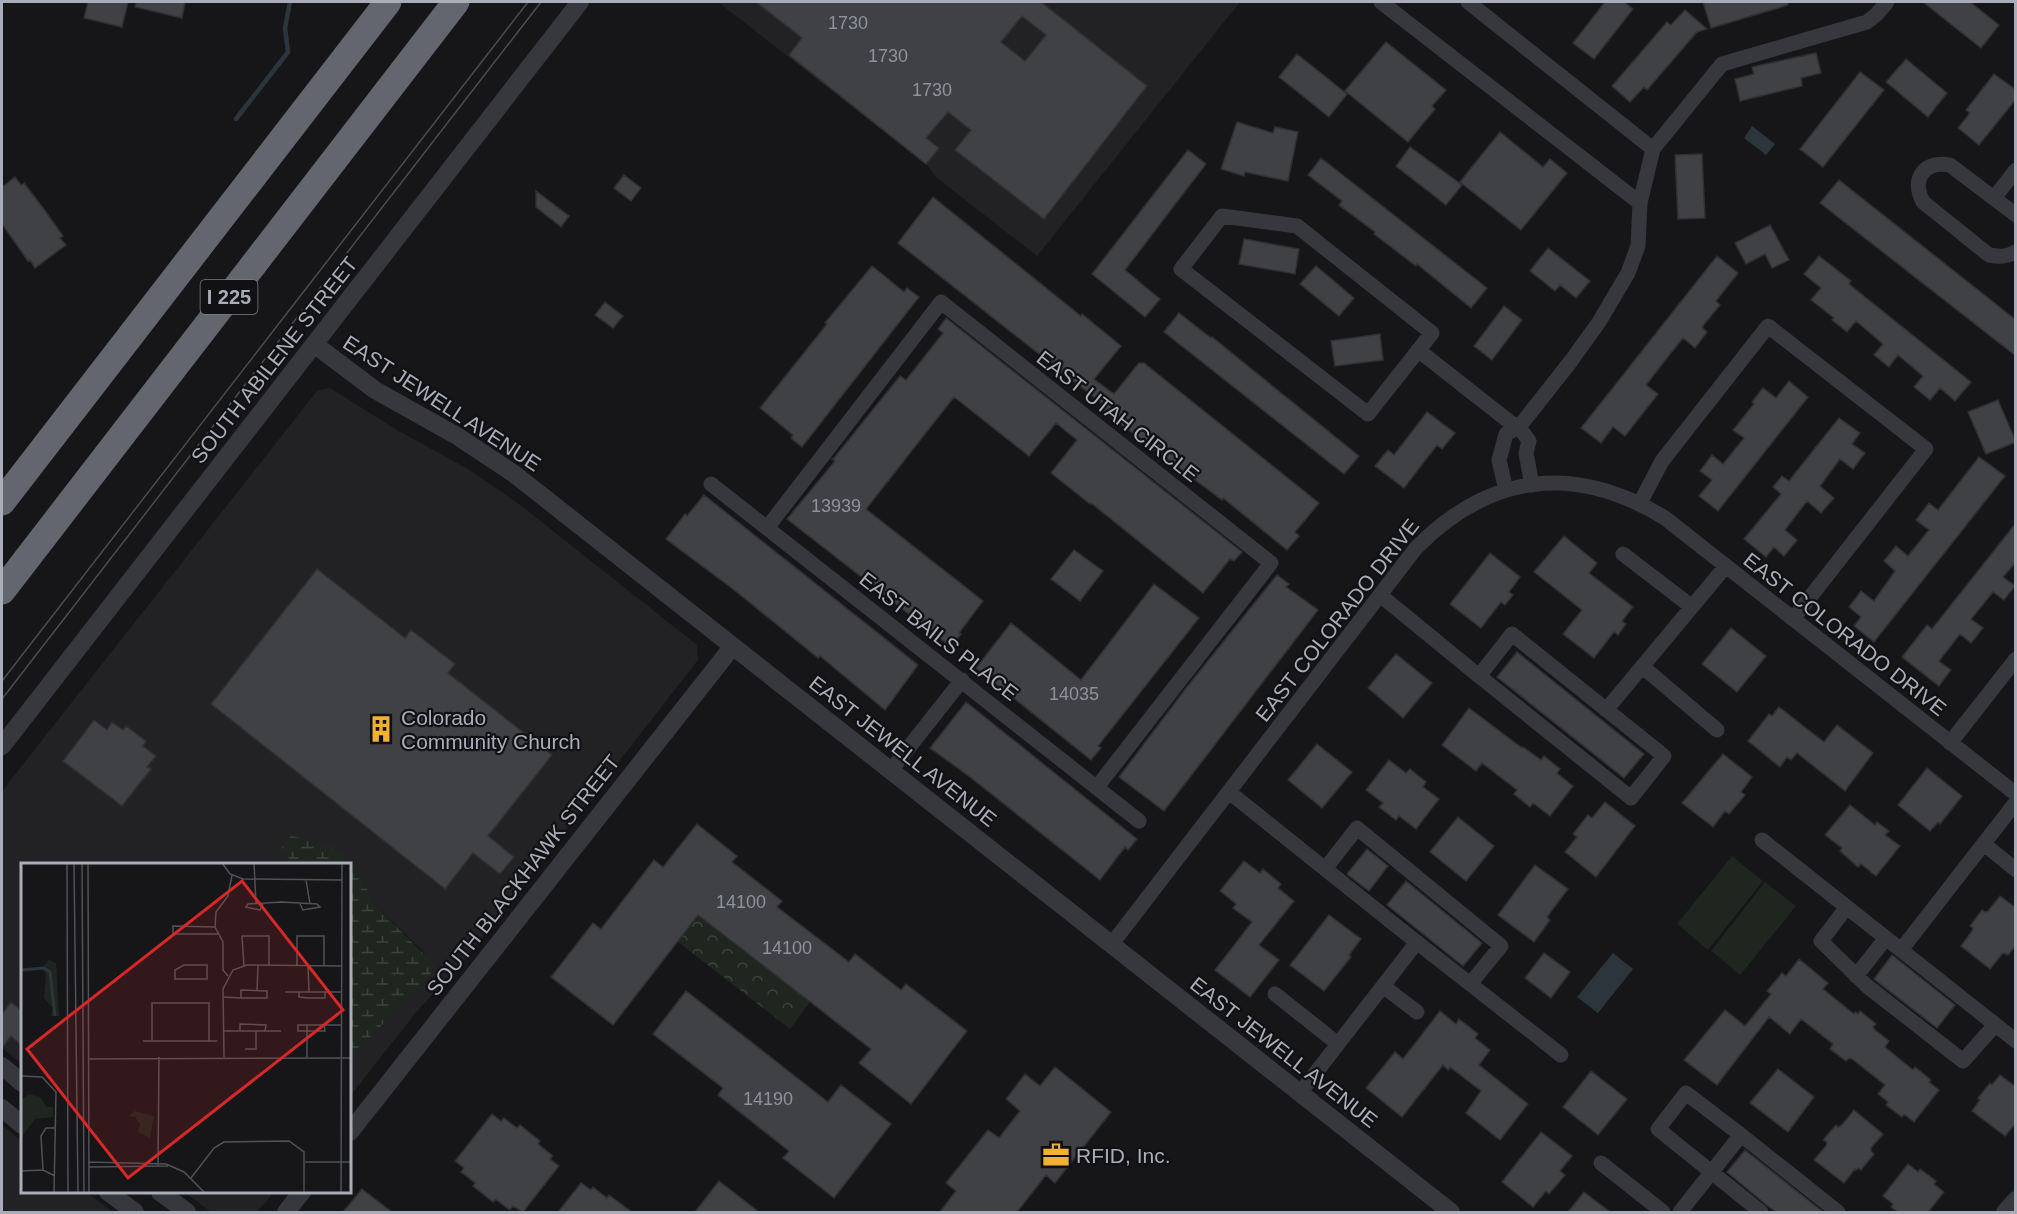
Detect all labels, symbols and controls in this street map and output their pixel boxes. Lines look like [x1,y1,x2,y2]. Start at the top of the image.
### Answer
house number: 1730 [828,13,868,33]
house number: 1730 [868,46,908,66]
house number: 1730 [912,80,952,100]
street label: SOUTH ABILENE STREET [186,252,362,468]
road number: I 225 [200,280,258,314]
street label: EAST JEWELL AVENUE [339,331,545,475]
street label: EAST UTAH CIRCLE [1033,346,1203,486]
house number: 13939 [811,496,861,516]
street label: EAST COLORADO DRIVE [1251,514,1423,726]
street label: EAST COLORADO DRIVE [1739,548,1951,720]
street label: EAST BAILS PLACE [855,567,1023,705]
street label: EAST JEWELL AVENUE [805,671,1001,831]
house number: 14035 [1049,684,1099,704]
place label: Colorado Community Church [401,706,581,753]
building icon: Colorado Community Church [366,714,396,744]
street label: SOUTH BLACKHAWK STREET [422,750,624,1000]
inset map [21,863,351,1193]
house number: 14100 [716,892,766,912]
house number: 14100 [762,938,812,958]
street label: EAST JEWELL AVENUE [1186,972,1382,1132]
house number: 14190 [743,1089,793,1109]
office icon: RFID, Inc. [1041,1140,1071,1170]
place label: RFID, Inc. [1076,1144,1171,1167]

